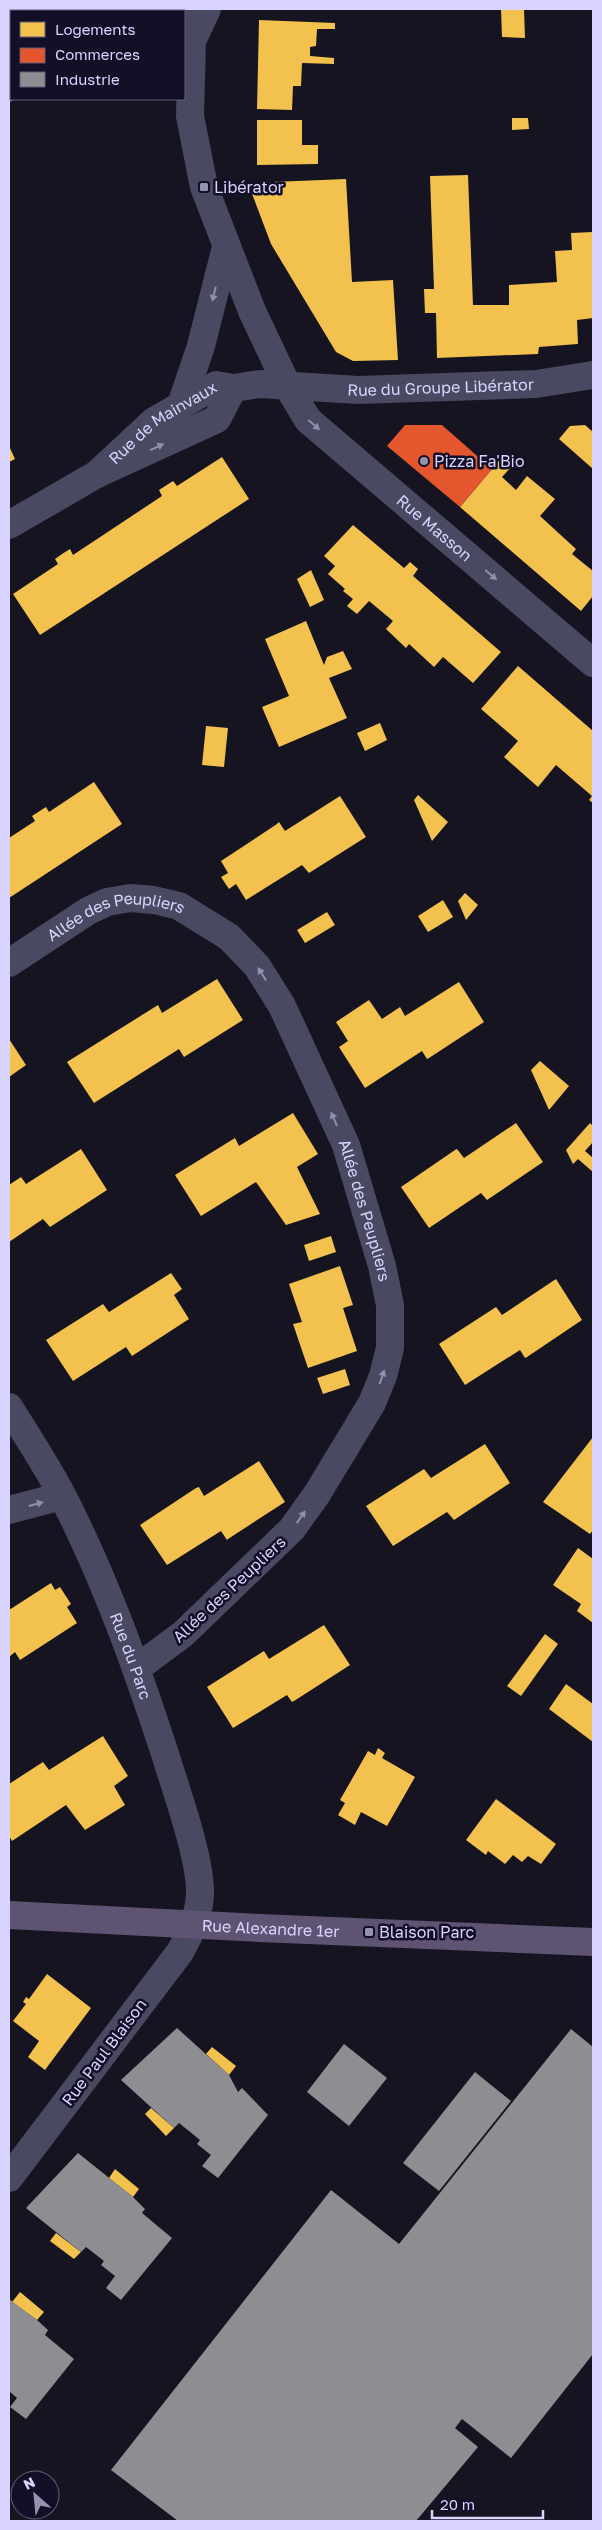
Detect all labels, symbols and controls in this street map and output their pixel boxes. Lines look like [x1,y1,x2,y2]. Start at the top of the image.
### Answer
legend [10,10,185,100]
text: Logements [55,20,135,38]
text: Commerces [55,45,140,63]
text: Industrie [55,70,120,88]
place label: Libérator [214,177,284,197]
marker: Libérator [198,181,210,193]
one-way arrow [210,286,218,301]
street label: Rue du Groupe Libérator [347,374,534,400]
street label: Rue de Mainvaux [104,377,220,468]
one-way arrow [307,420,320,431]
one-way arrow [150,442,164,450]
place label: Pizza Fa'Bio [434,451,525,471]
marker: Pizza Fa'Bio [418,455,430,467]
street label: Rue Masson [393,490,476,566]
one-way arrow [485,570,498,581]
street label: Allée des Peupliers [43,888,189,945]
one-way arrow [257,967,266,980]
one-way arrow [330,1112,338,1126]
street label: Allée des Peupliers [335,1136,395,1283]
one-way arrow [379,1369,386,1384]
one-way arrow [28,1500,43,1508]
one-way arrow [296,1510,306,1524]
street label: Allée des Peupliers [168,1532,290,1646]
street label: Rue du Parc [106,1610,156,1702]
street label: Rue Alexandre 1er [201,1915,340,1941]
place label: Blaison Parc [379,1922,475,1942]
marker: Blaison Parc [363,1926,375,1938]
street label: Rue Paul Blaison [57,1995,151,2109]
north arrow [10,2470,60,2520]
text: N [20,2473,37,2493]
scale bar [432,2488,543,2520]
text: 20 m [440,2495,475,2513]

